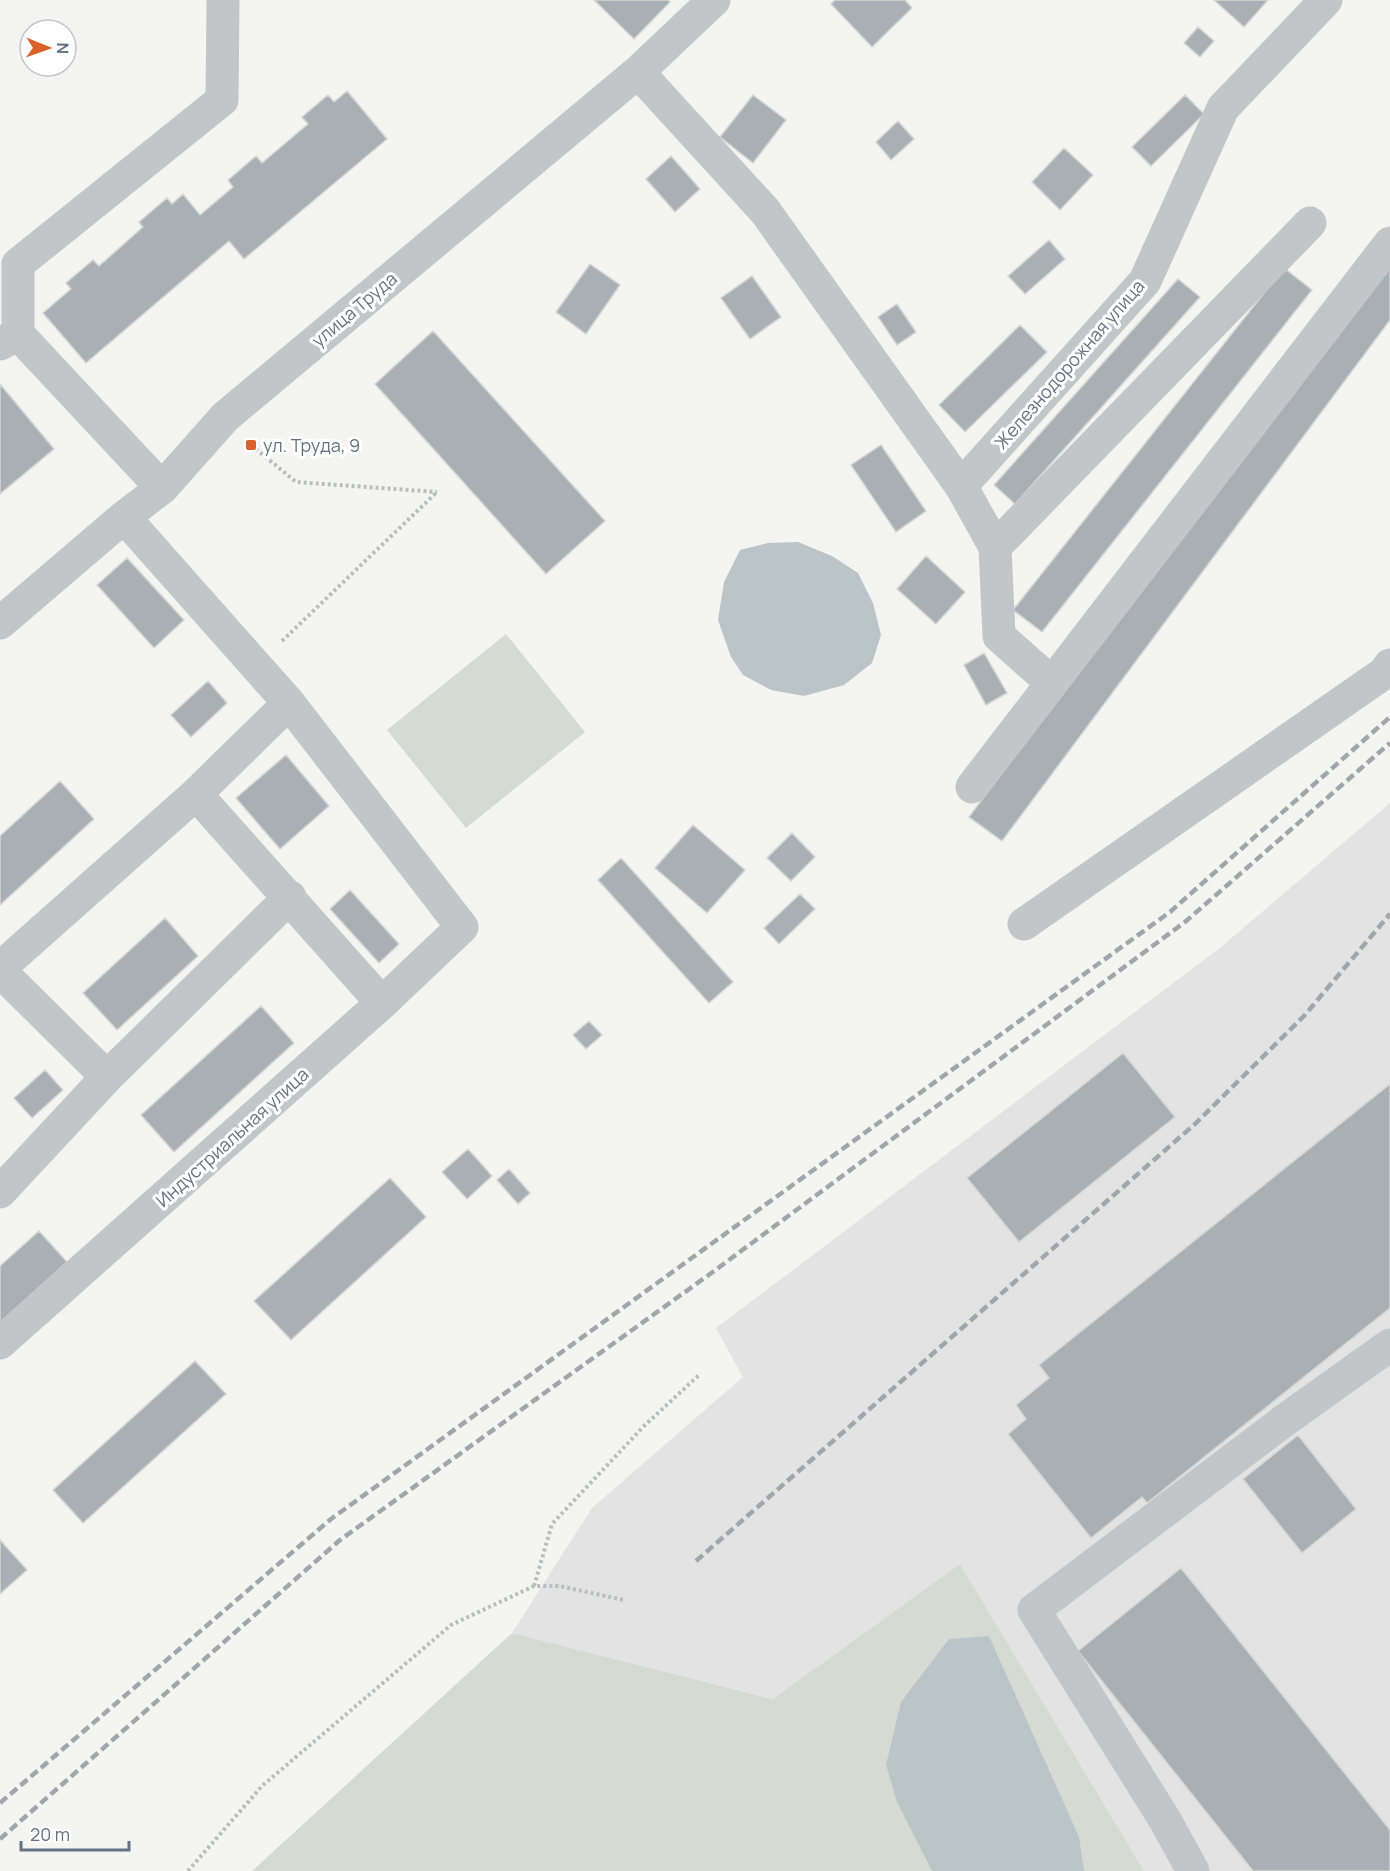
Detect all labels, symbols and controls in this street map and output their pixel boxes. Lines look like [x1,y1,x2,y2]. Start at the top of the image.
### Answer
north arrow [18,18,78,78]
text: N [52,42,74,54]
street label: улица Труда [306,266,402,352]
street label: Железнодорожная улица [989,274,1149,454]
place label: ул. Труда, 9 [263,433,360,457]
marker: ул. Труда, 9 [244,438,258,452]
street label: Индустриальная улица [151,1062,313,1212]
scale bar [21,1814,129,1852]
text: 20 m [30,1822,70,1846]

